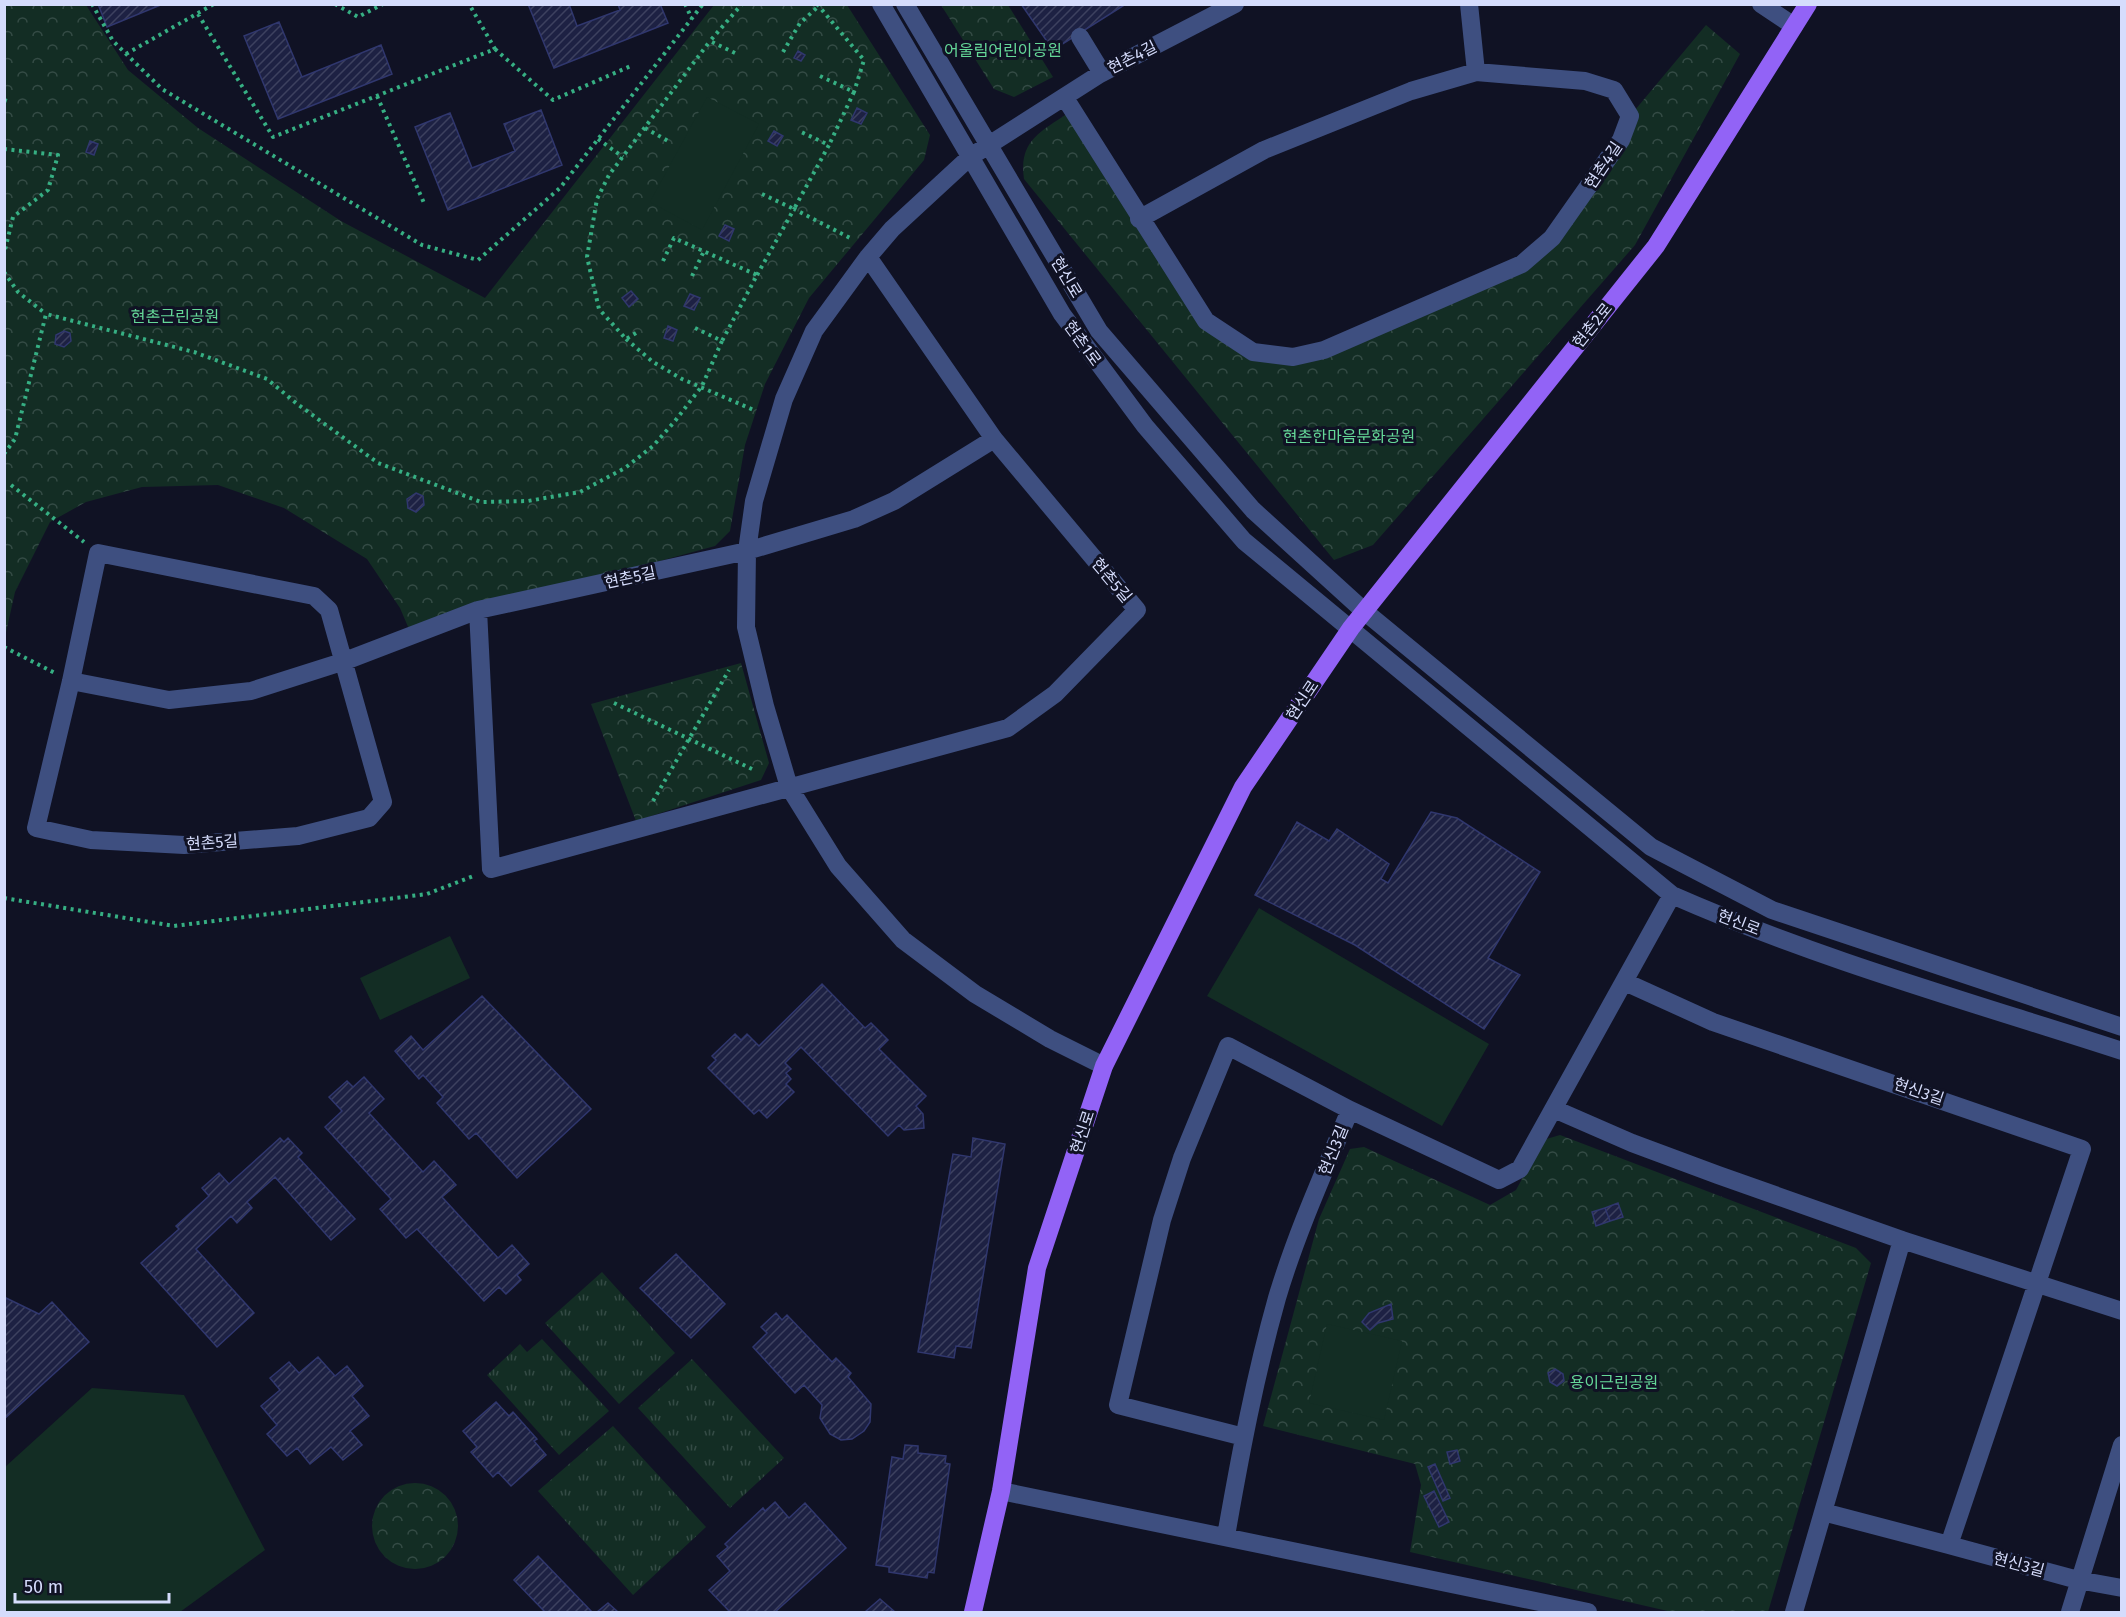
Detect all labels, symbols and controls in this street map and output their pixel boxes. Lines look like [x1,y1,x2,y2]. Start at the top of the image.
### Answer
street label: 현촌4길 [1104,37,1160,78]
park label: 어울림어린이공원 [944,41,1062,60]
street label: 현촌4길 [1581,138,1626,192]
street label: 현신로 [1047,253,1086,301]
street label: 현촌2로 [1569,299,1616,352]
park label: 현촌근린공원 [131,307,219,326]
street label: 현촌1로 [1060,317,1105,370]
park label: 현촌한마음문화공원 [1283,427,1415,446]
street label: 현촌5길 [1088,554,1136,606]
street label: 현촌5길 [603,563,658,592]
street label: 현신로 [1282,676,1323,724]
street label: 현촌5길 [185,831,239,854]
street label: 현신로 [1715,906,1763,939]
street label: 현신3길 [1891,1074,1947,1109]
street label: 현신로 [1067,1108,1098,1156]
street label: 현신3길 [1315,1122,1352,1178]
park label: 용이근린공원 [1570,1373,1658,1392]
street label: 현신3길 [1991,1549,2047,1580]
scale bar [15,1566,170,1604]
text: 50 m [24,1576,63,1598]

